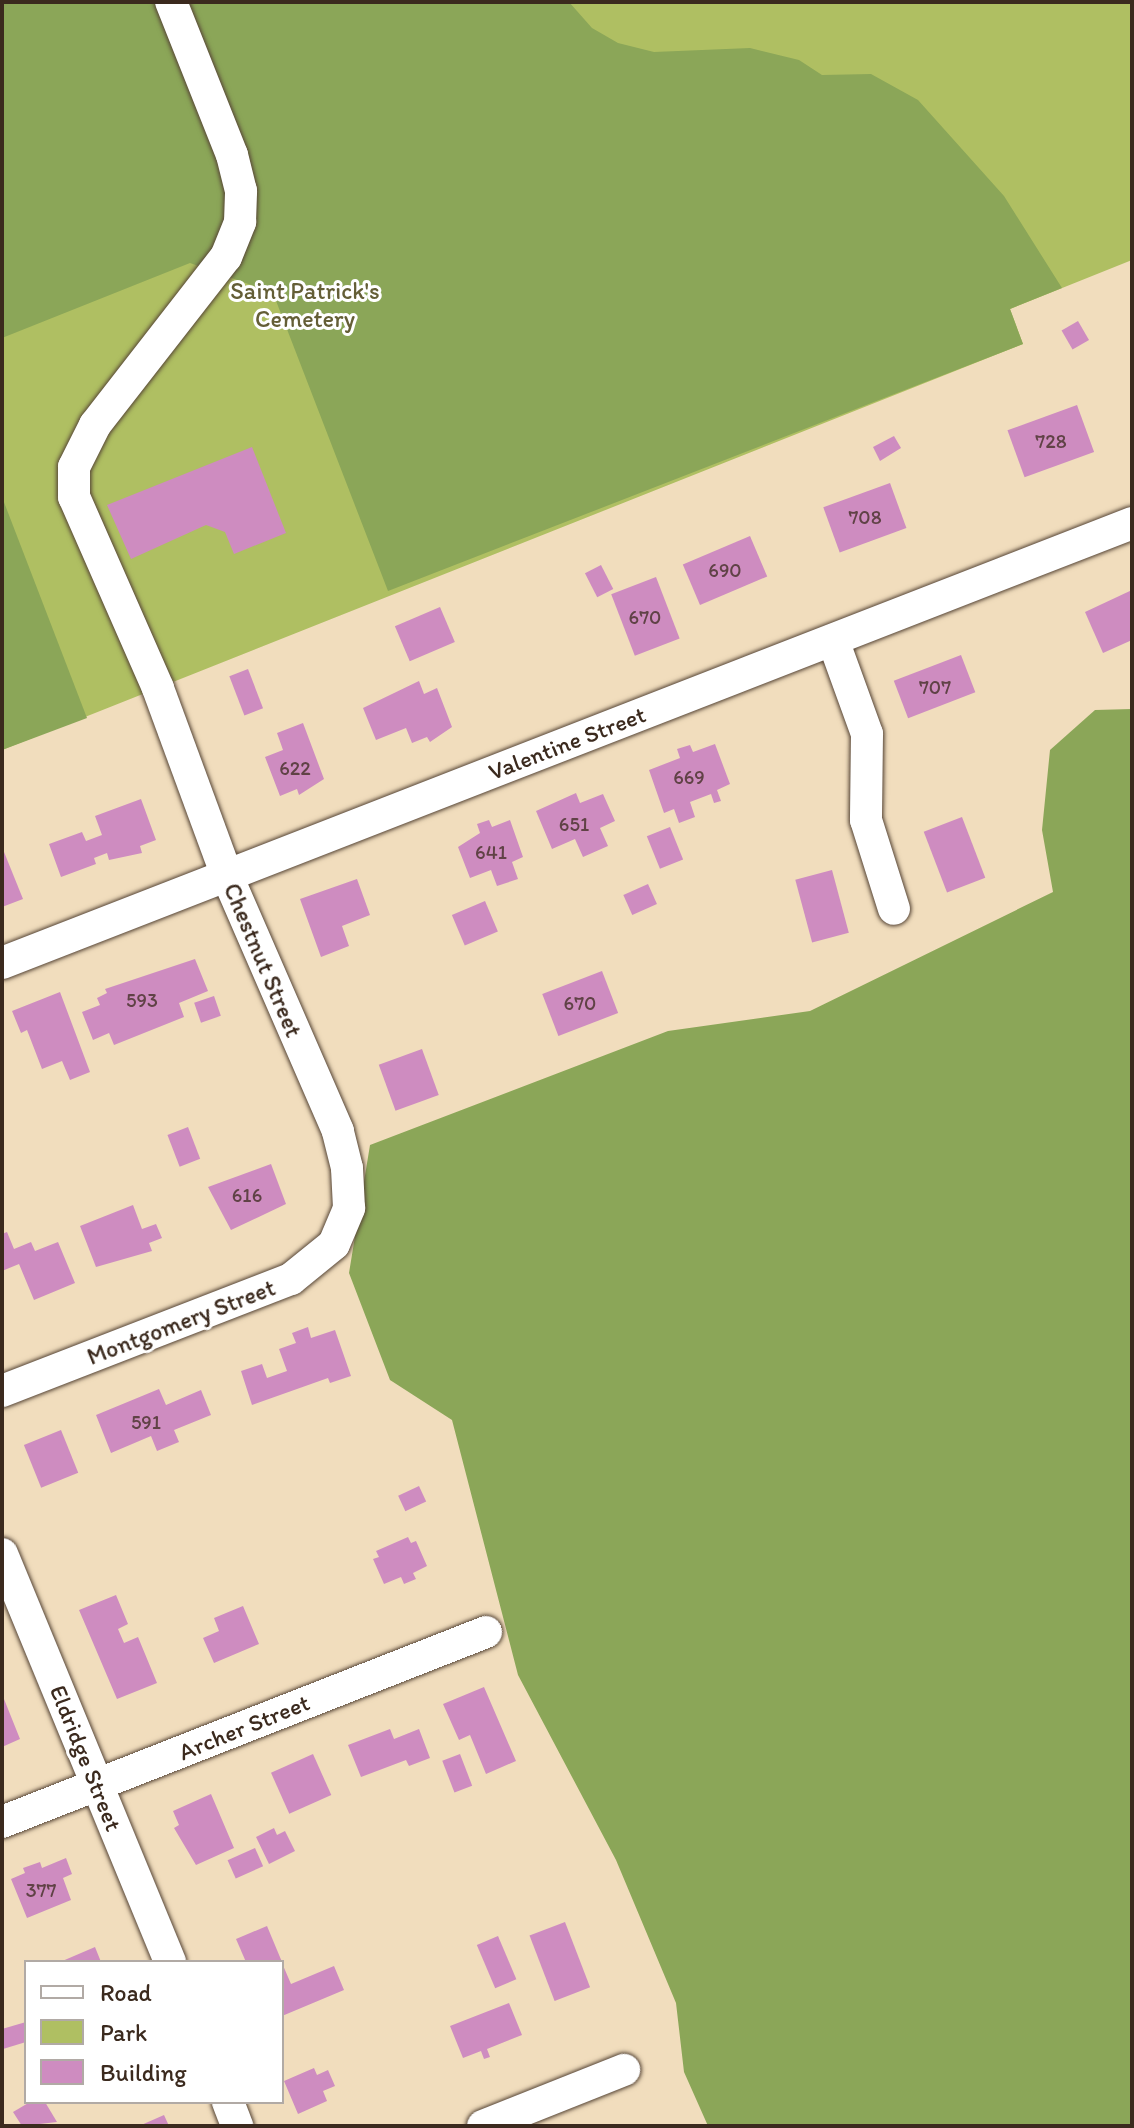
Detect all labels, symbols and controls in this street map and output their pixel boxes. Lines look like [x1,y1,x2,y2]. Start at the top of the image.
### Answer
park label: Saint Patrick's Cemetery [231,277,379,333]
house number: 728 [1035,429,1067,453]
house number: 708 [848,505,882,529]
house number: 690 [708,558,742,582]
house number: 670 [629,605,661,629]
house number: 707 [919,675,951,699]
street label: Valentine Street [485,700,649,786]
house number: 622 [279,756,311,780]
house number: 669 [673,765,705,789]
house number: 651 [559,812,589,836]
house number: 641 [475,840,507,864]
street label: Chestnut Street [218,879,308,1041]
house number: 593 [126,988,158,1012]
house number: 670 [564,991,596,1015]
house number: 616 [232,1183,262,1207]
street label: Montgomery Street [83,1273,279,1371]
house number: 591 [131,1410,161,1434]
street label: Eldridge Street [44,1681,128,1835]
street label: Archer Street [174,1688,314,1766]
house number: 377 [26,1878,56,1902]
legend [24,1960,284,2104]
text: Road [100,1978,152,2007]
text: Park [100,2018,147,2047]
text: Building [100,2058,187,2087]

